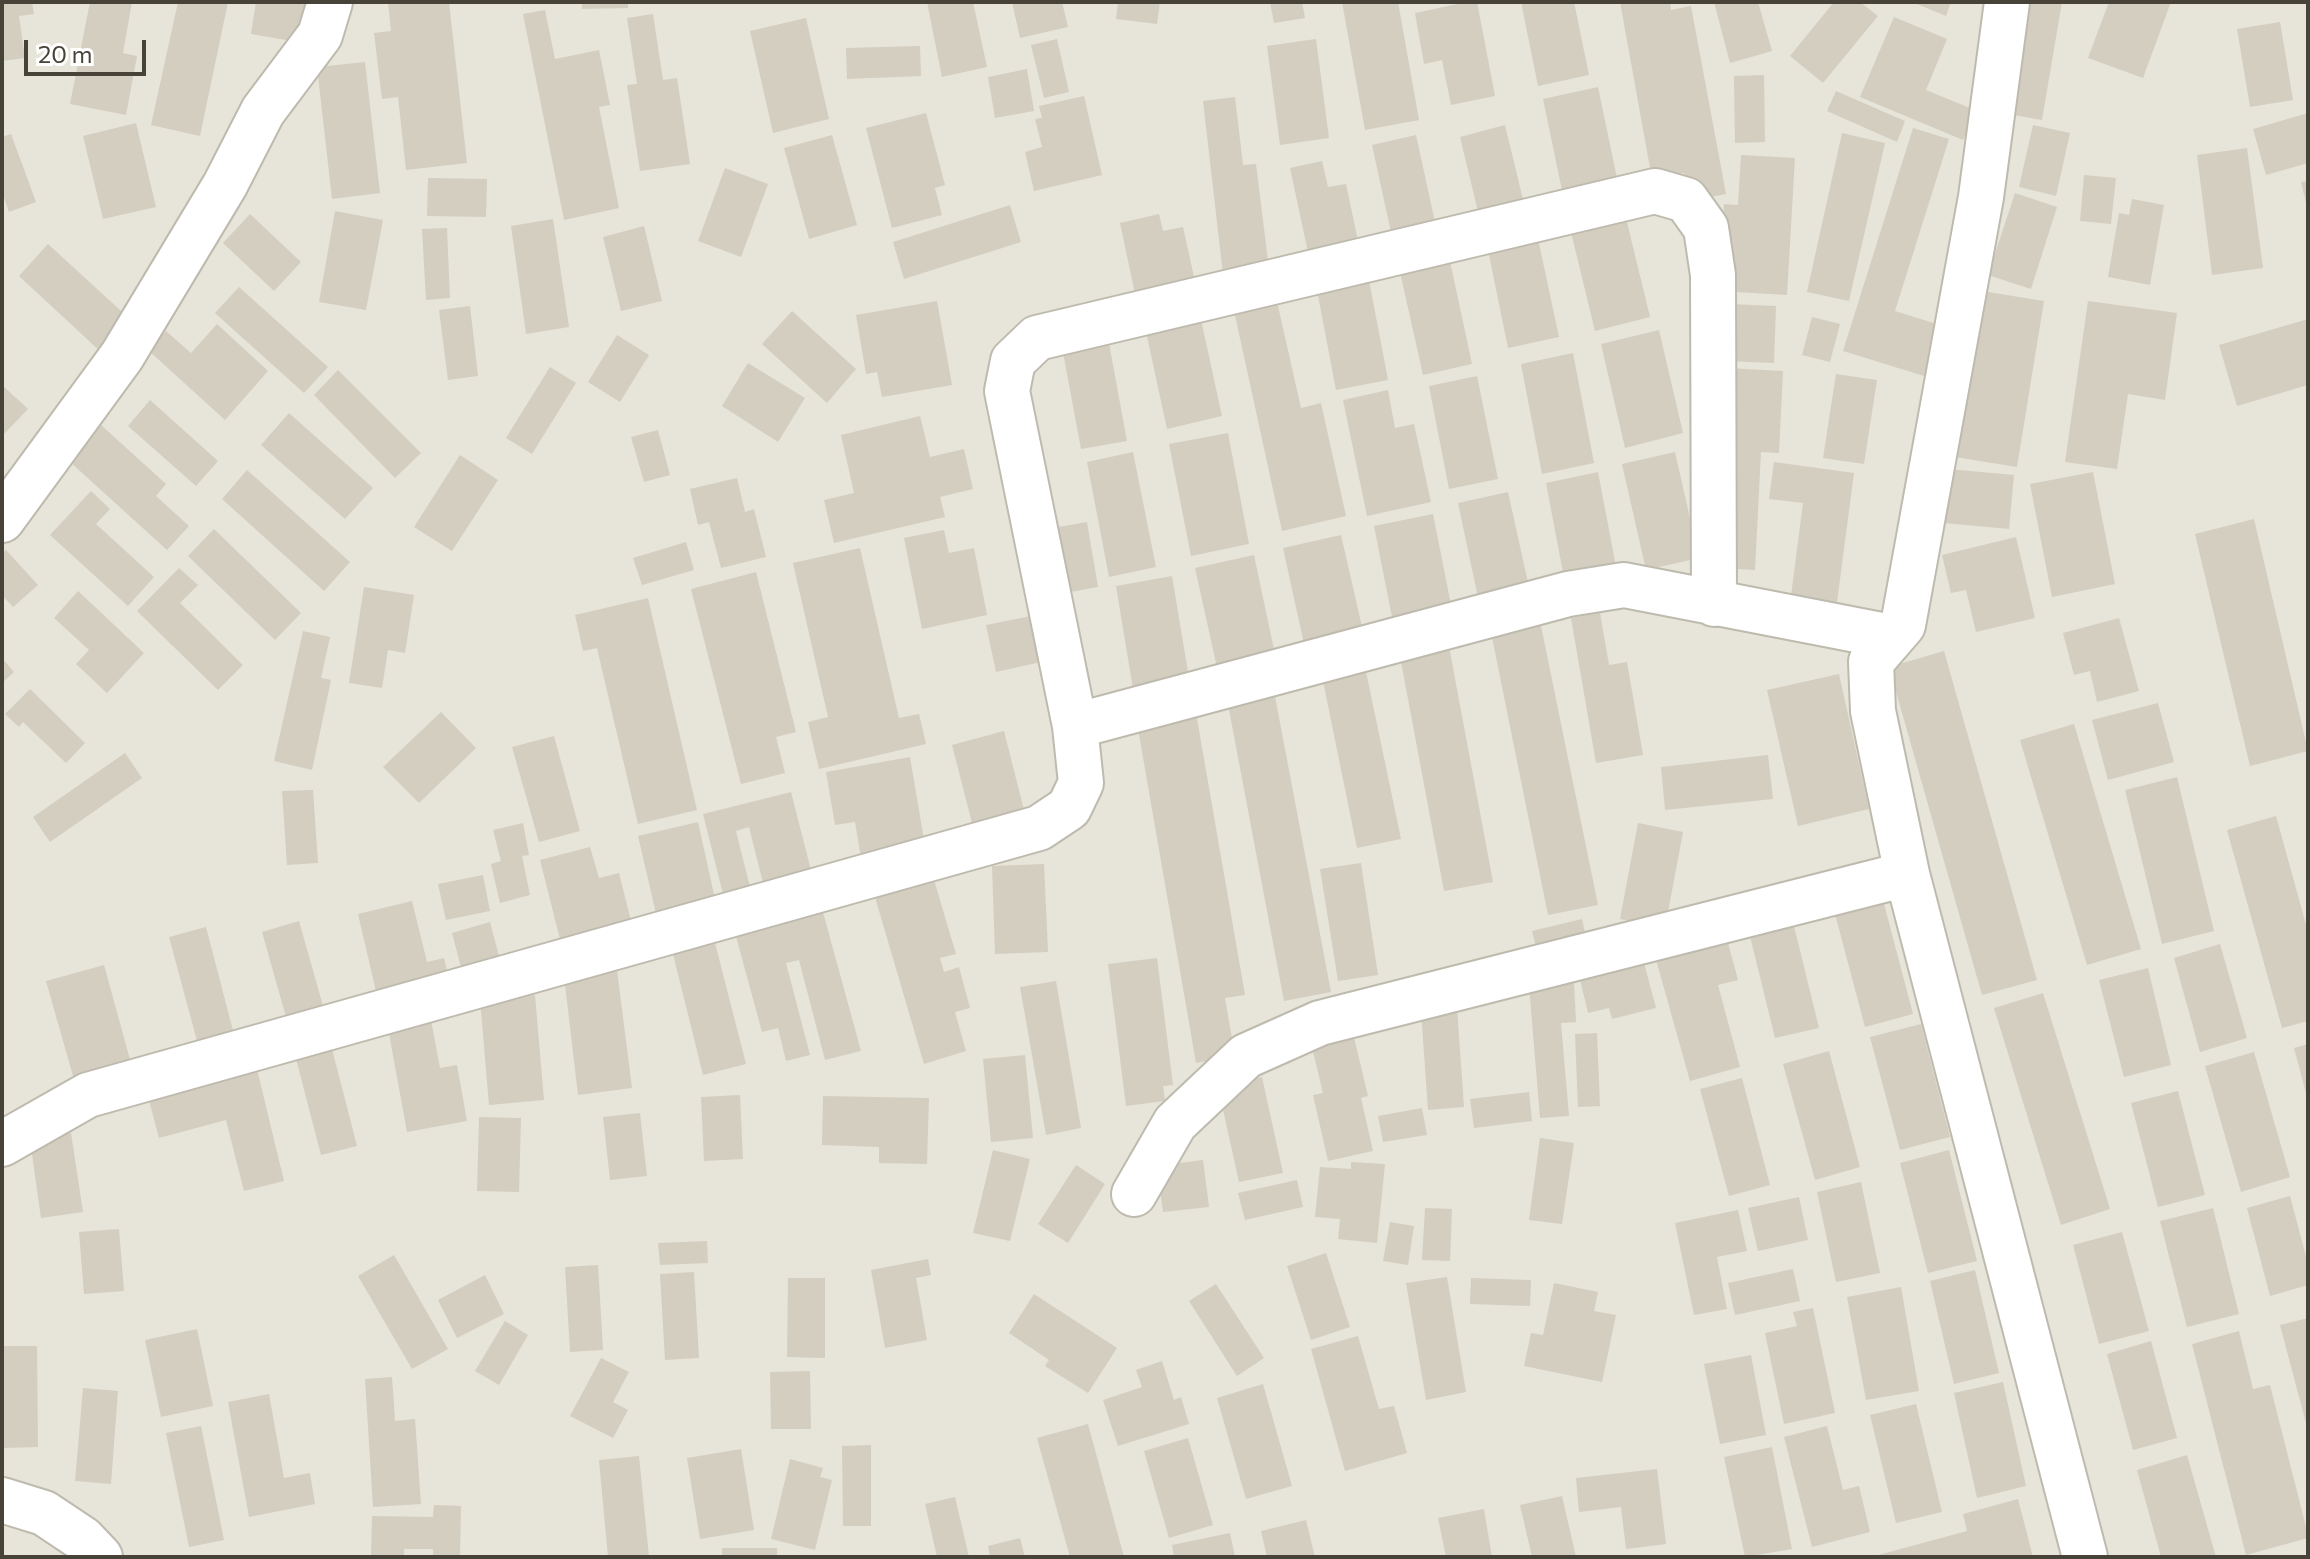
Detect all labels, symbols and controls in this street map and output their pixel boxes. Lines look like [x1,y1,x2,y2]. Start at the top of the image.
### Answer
scale bar [28,24,150,74]
text: 20 m [38,39,92,68]

